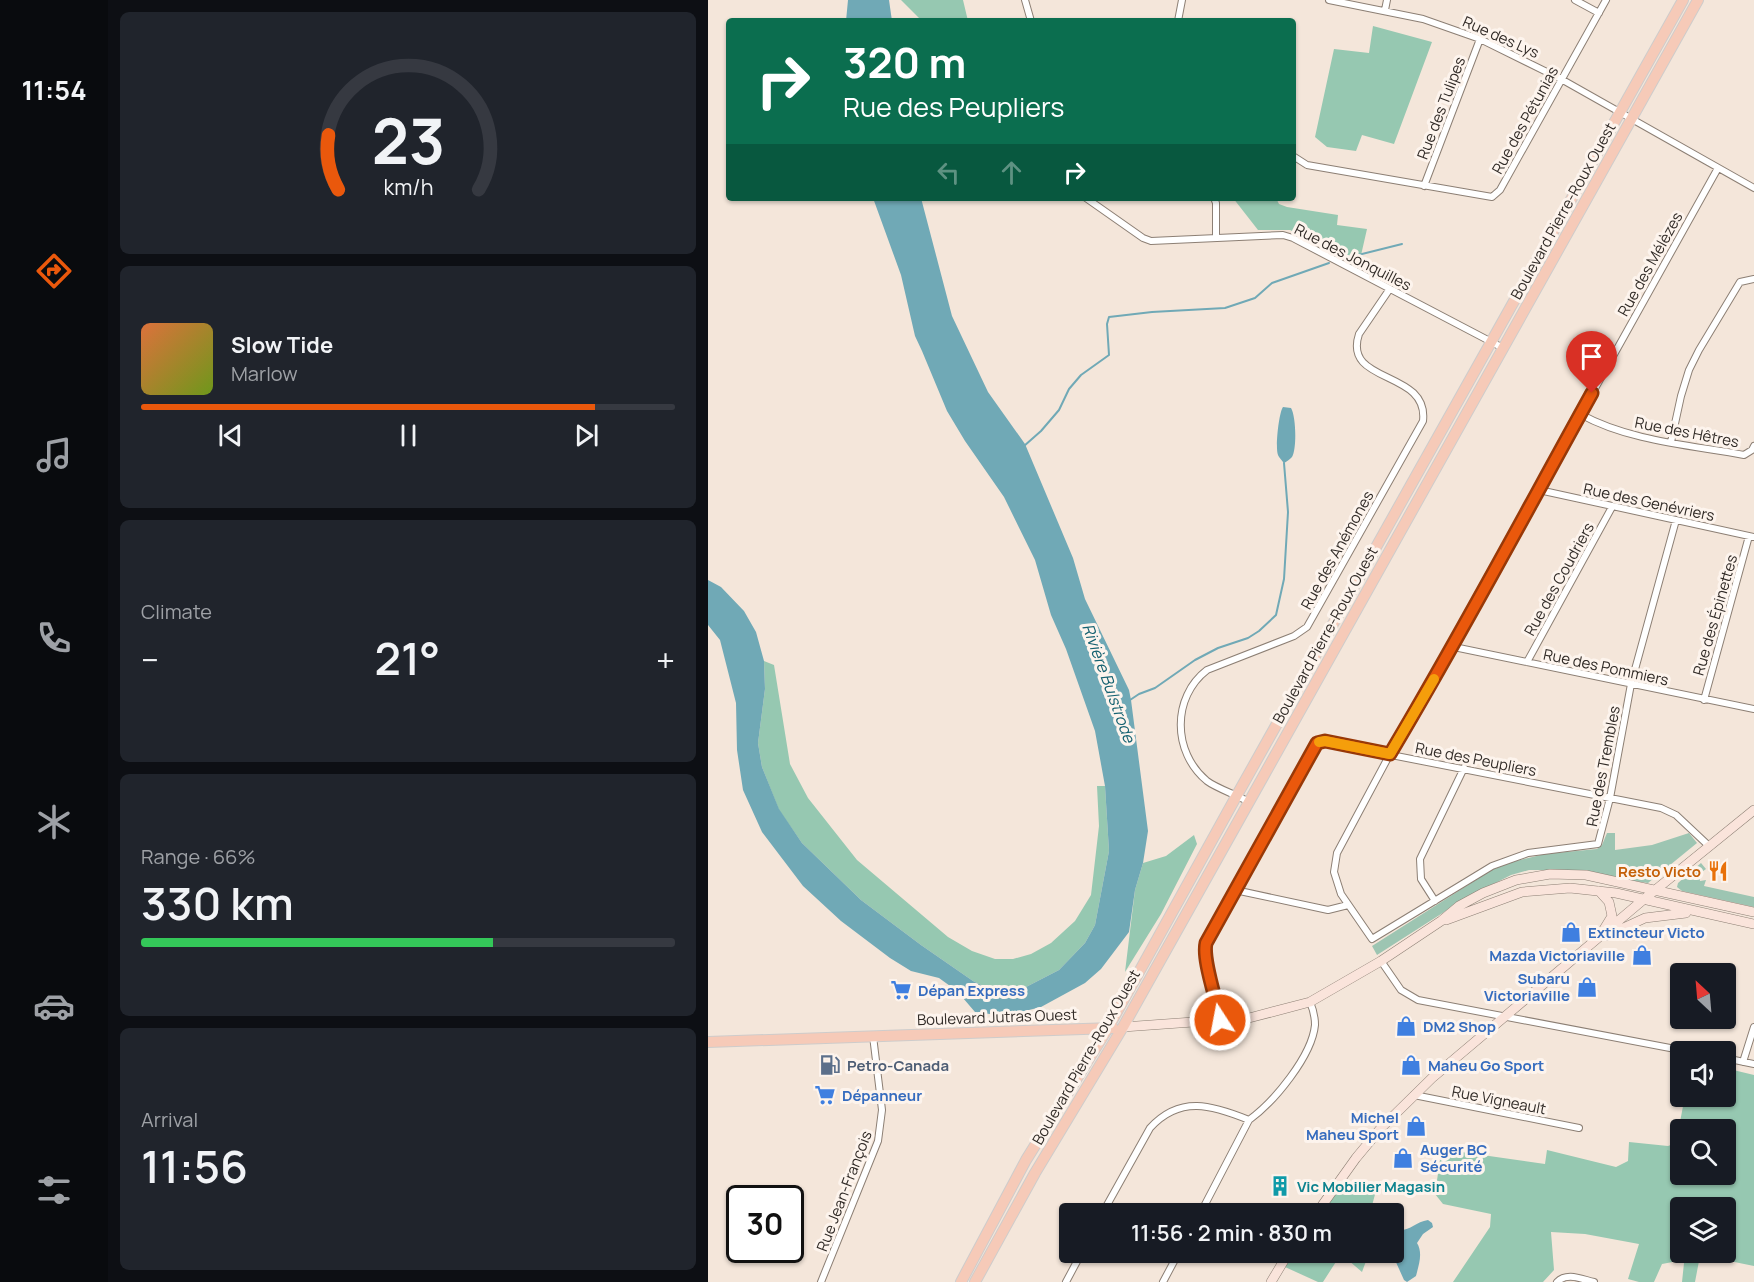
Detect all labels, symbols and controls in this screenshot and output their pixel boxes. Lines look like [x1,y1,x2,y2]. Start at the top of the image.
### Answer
street label: Rue des Lys [1460,11,1543,63]
text: 320 m [843,33,966,91]
icon: right [744,42,822,120]
street label: Rue des Tulipes [1412,54,1470,162]
street label: Rue des Pétunias [1487,62,1563,178]
text: 11:54 [21,71,87,108]
text: Rue des Peupliers [843,88,1064,125]
text: 23 [371,97,445,183]
street label: Boulevard Pierre-Roux Ouest [1506,119,1620,303]
icon: left [932,156,965,189]
icon: ahead [995,156,1028,189]
icon: right [1058,156,1091,189]
text: km/h [383,172,433,201]
street label: Rue des Mélèzes [1613,208,1687,320]
street label: Rue des Jonquilles [1291,219,1415,296]
icon: directions [33,250,75,292]
text: Slow Tide [231,330,333,360]
pin [1566,331,1617,393]
icon: arrive [1575,340,1608,373]
text: Marlow [231,360,298,387]
street label: Rue des Hêtres [1633,412,1741,452]
icon: previous [214,419,247,452]
icon: pause [392,419,425,452]
icon: next [570,419,603,452]
icon: music [33,434,75,476]
street label: Rue des Genévriers [1582,478,1717,526]
street label: Rue des Anémones [1296,487,1378,613]
street label: Rue des Coudriers [1519,518,1599,640]
street label: Boulevard Pierre-Roux Ouest [1268,543,1382,727]
street label: Rue des Épinettes [1688,552,1742,678]
text: Climate [141,598,212,625]
icon: phone [33,617,75,659]
water label: Rivière Bulstrode [1077,621,1141,747]
text: 21° [375,627,440,689]
text: − [141,637,159,682]
text: + [656,637,675,682]
street label: Rue des Pommiers [1542,644,1671,691]
street label: Rue des Trembles [1581,704,1625,828]
street label: Rue des Peupliers [1414,737,1538,781]
icon: climate [33,801,75,843]
text: Range · 66% [141,843,256,870]
restaurant icon: Resto Victo [1706,859,1730,883]
place label: Resto Victo [1618,861,1701,882]
text: 330 km [141,872,294,934]
shop icon: Extincteur Victo [1559,920,1583,944]
place label: Extincteur Victo [1588,922,1705,943]
shop icon: Mazda Victoriaville [1630,943,1654,967]
place label: Mazda Victoriaville [1489,945,1625,966]
north arrow [1670,963,1736,1029]
map controls [1670,963,1736,1263]
street label: Boulevard Pierre-Roux Ouest [1027,965,1145,1149]
place label: Subaru Victoriaville [1484,968,1570,1006]
shop icon: Subaru Victoriaville [1575,975,1599,999]
supermarket icon: Dépan Express [889,978,913,1002]
place label: Dépan Express [918,980,1025,1001]
icon: car [33,985,75,1027]
position arrow [1188,988,1252,1052]
street label: Boulevard Jutras Ouest [917,1004,1077,1030]
shop icon: DM2 Shop [1394,1014,1418,1038]
place label: DM2 Shop [1423,1016,1496,1037]
button: sound [1670,1041,1736,1107]
fuel station icon: Petro-Canada [818,1053,842,1077]
shop icon: Maheu Go Sport [1399,1053,1423,1077]
place label: Petro-Canada [847,1055,949,1076]
place label: Maheu Go Sport [1428,1055,1544,1076]
street label: Rue Vigneault [1450,1081,1548,1119]
supermarket icon: Dépanneur [813,1083,837,1107]
place label: Dépanneur [842,1085,922,1106]
text: Arrival [141,1106,198,1133]
place label: Michel Maheu Sport [1306,1107,1399,1145]
shop icon: Michel Maheu Sport [1404,1114,1428,1138]
button: search [1670,1119,1736,1185]
street label: Rue Jean-François [811,1128,877,1254]
text: 11:56 [141,1135,248,1197]
place label: Auger BC Sécurité [1420,1139,1487,1177]
shop icon: Auger BC Sécurité [1391,1146,1415,1170]
icon: filters [33,1169,75,1211]
building icon: Vic Mobilier Magasin [1268,1174,1292,1198]
place label: Vic Mobilier Magasin [1297,1176,1445,1197]
speed limit sign: 30 [726,1185,804,1263]
button: layers [1670,1197,1736,1263]
text: 11:56 · 2 min · 830 m [1131,1218,1332,1248]

